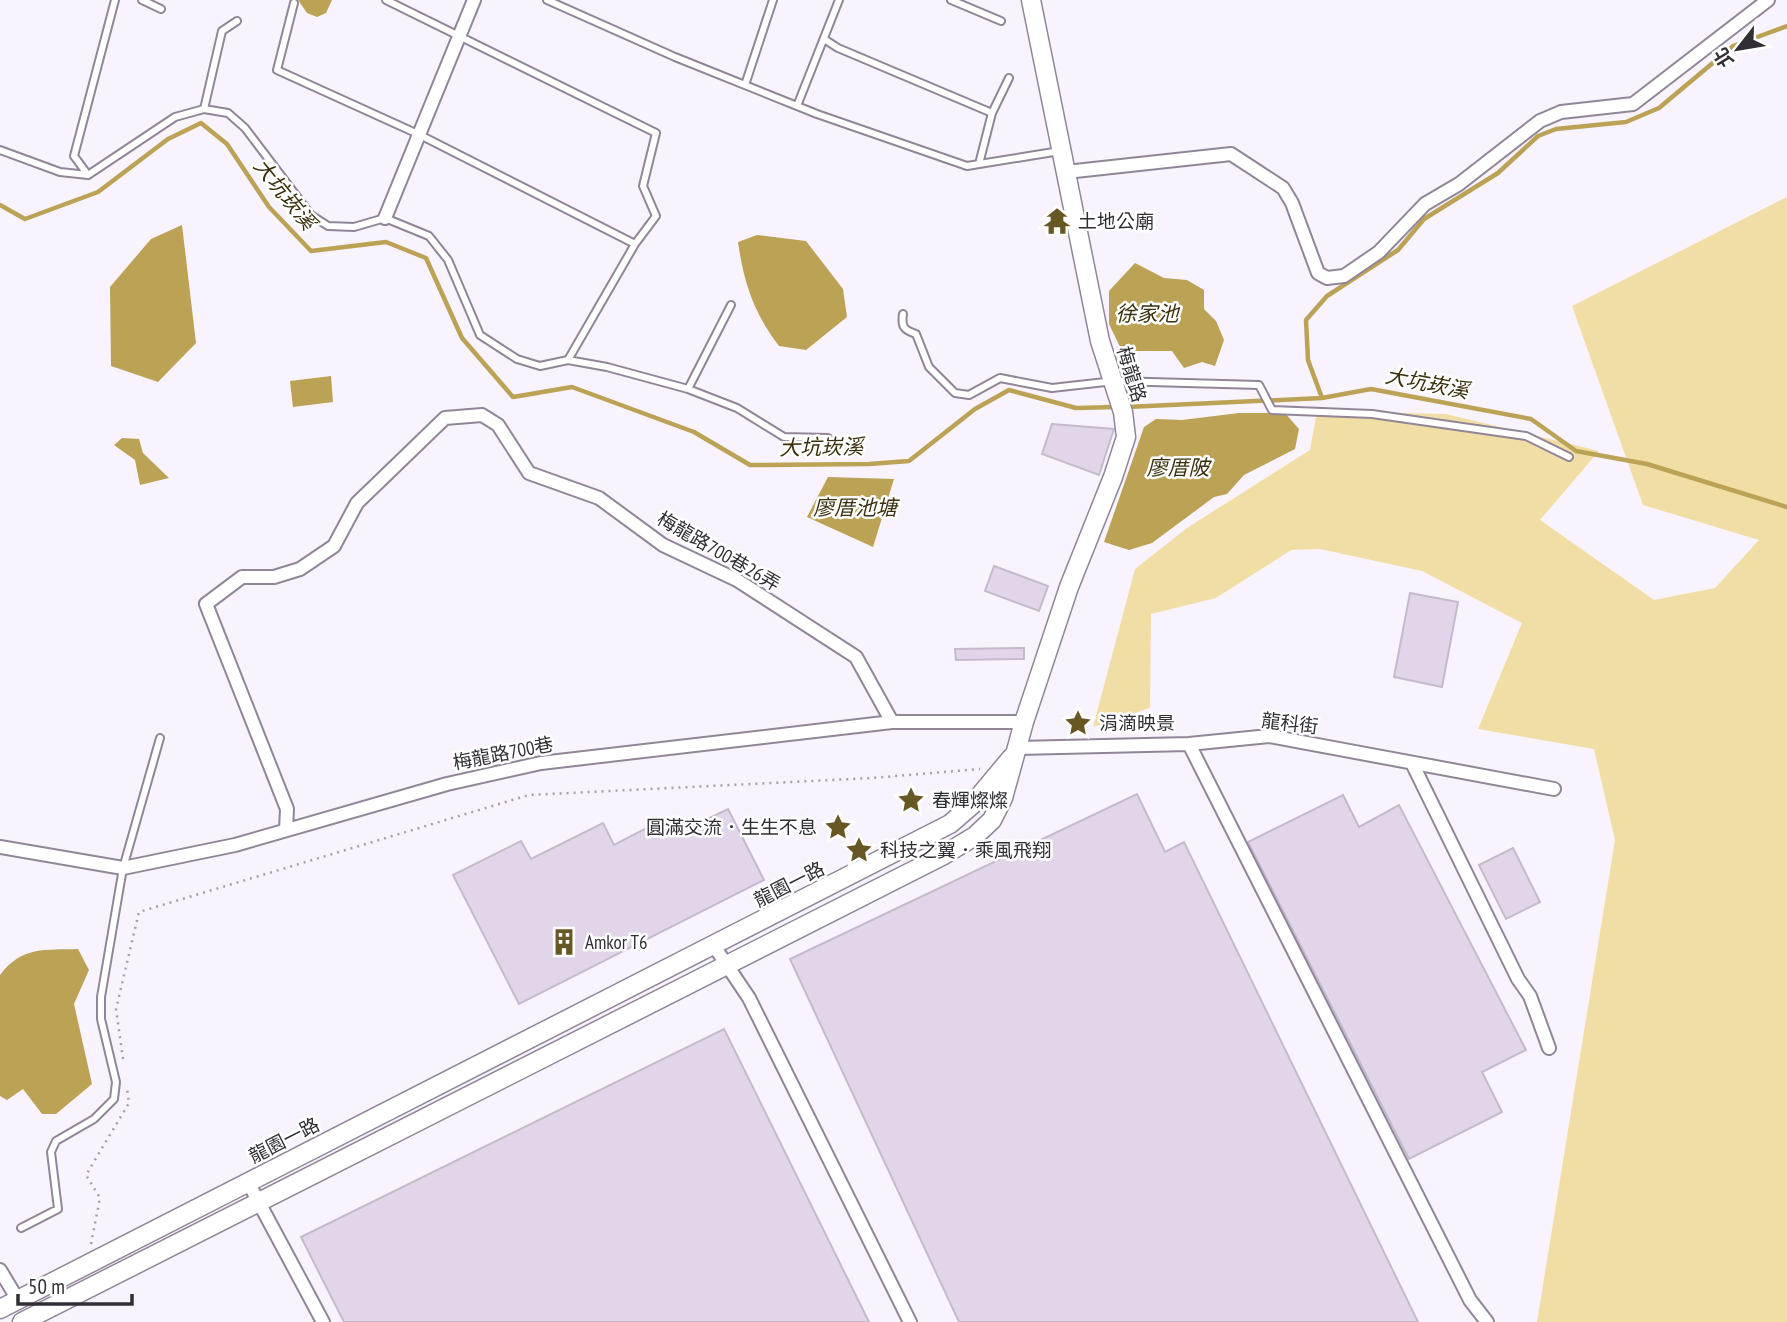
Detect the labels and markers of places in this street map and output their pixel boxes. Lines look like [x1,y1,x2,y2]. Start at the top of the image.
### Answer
temple icon: 土地公廟 [1042,206,1072,236]
place label: 土地公廟 [1078,209,1154,233]
place icon: 涓滴映景 [1063,708,1093,738]
place label: 涓滴映景 [1099,711,1175,735]
place icon: 春輝燦燦 [896,785,926,815]
place label: 春輝燦燦 [932,788,1008,812]
place icon: 圓滿交流．生生不息 [823,812,853,842]
place label: 圓滿交流．生生不息 [646,815,817,839]
place icon: 科技之翼．乘風飛翔 [844,835,874,865]
place label: 科技之翼．乘風飛翔 [880,838,1051,862]
building icon: Amkor T6 [549,927,579,957]
place label: Amkor T6 [585,930,648,954]

